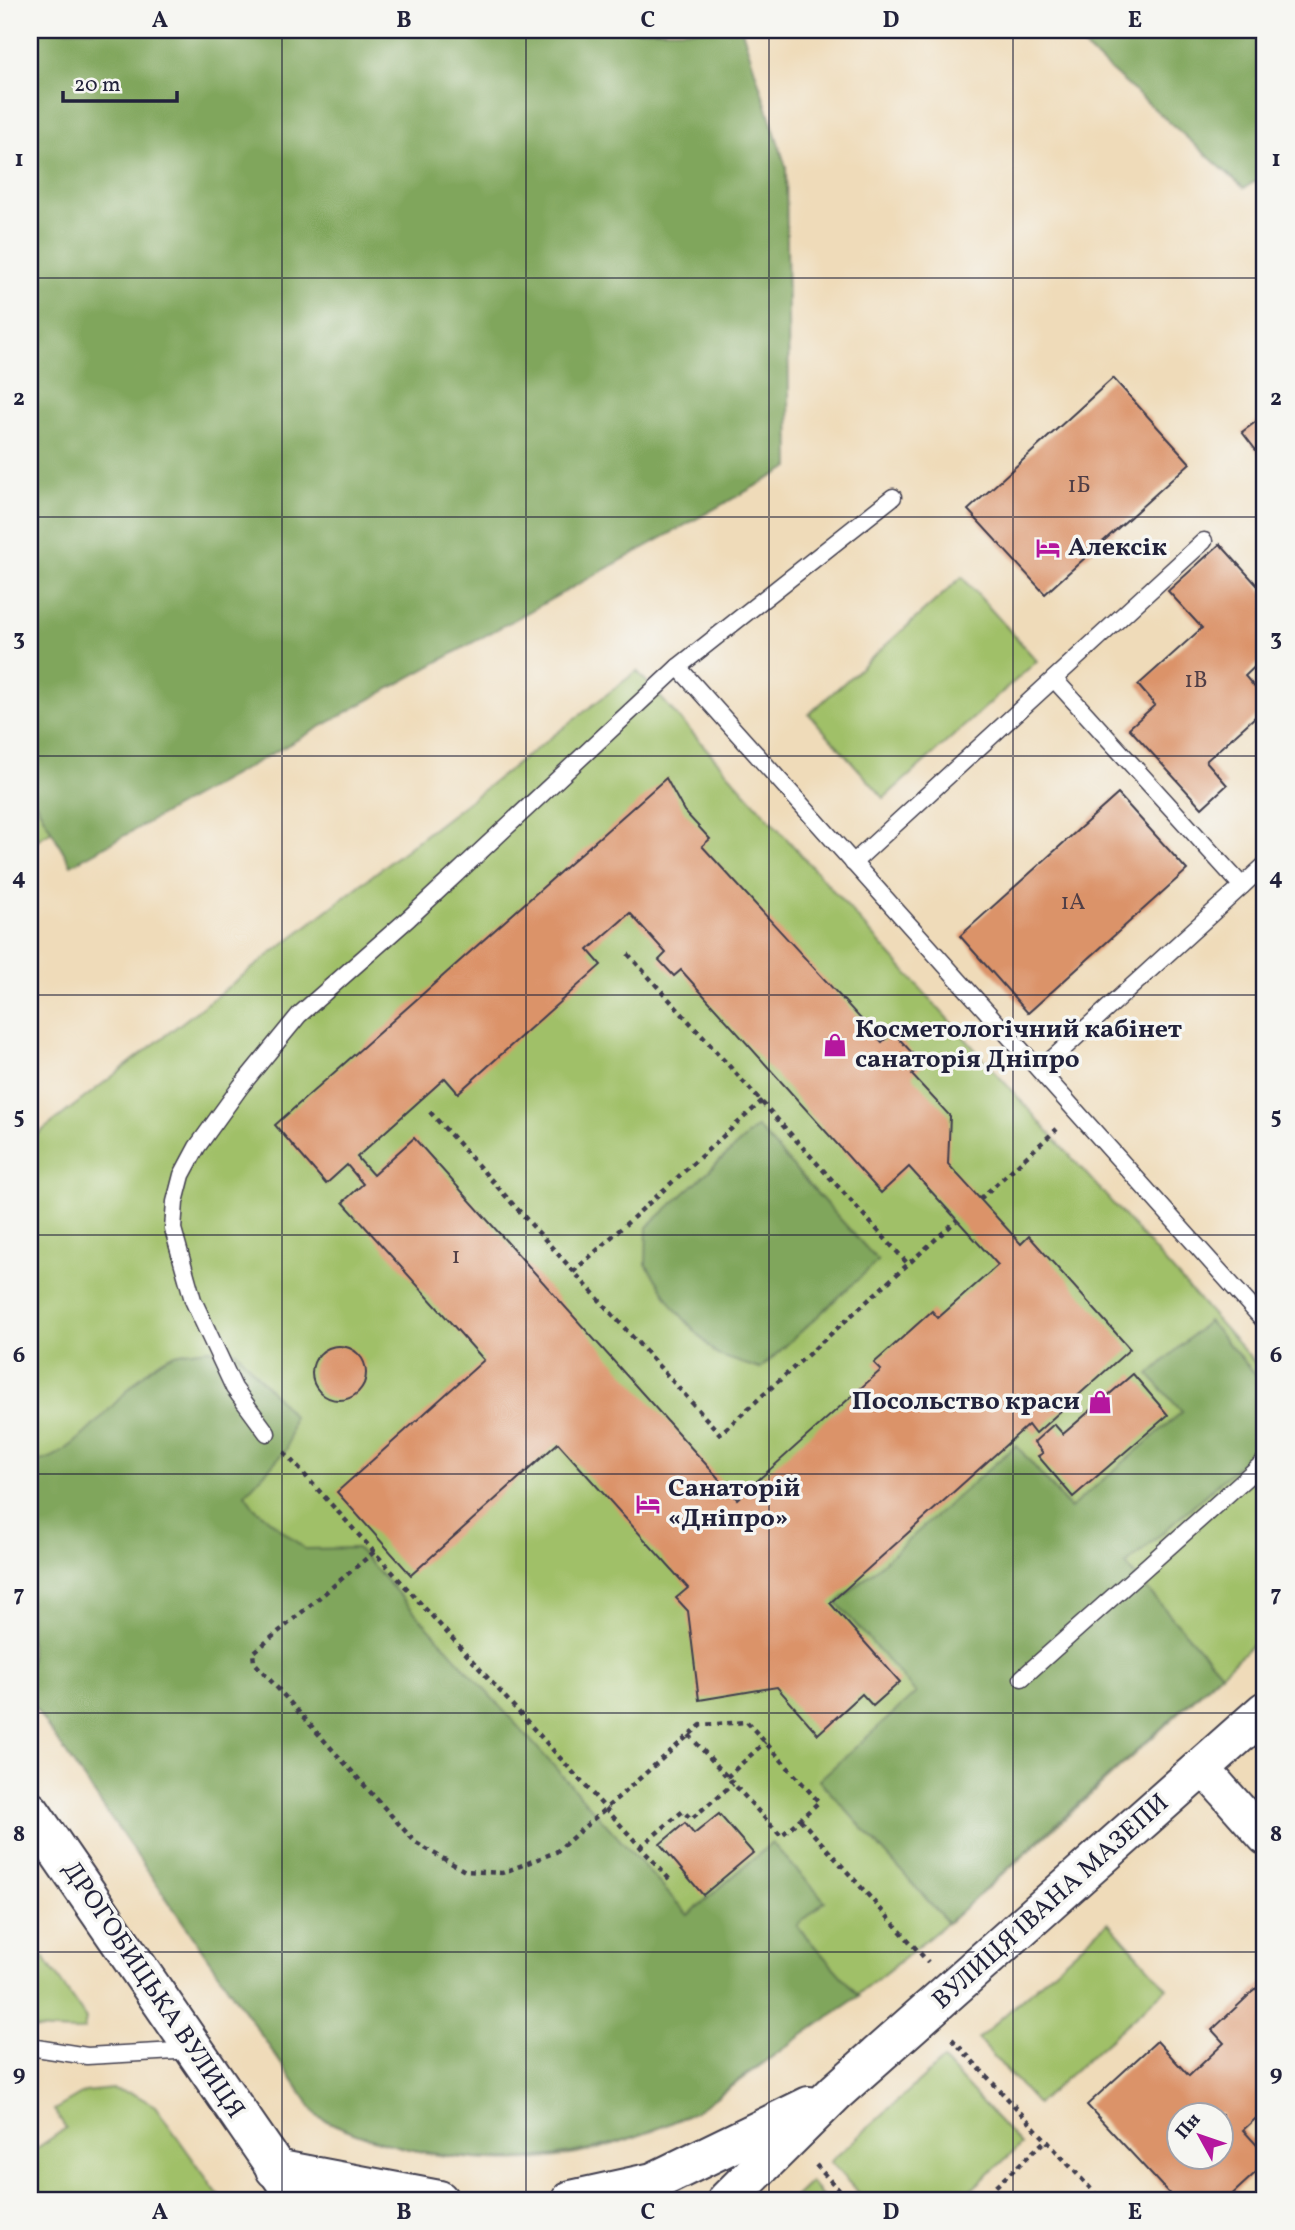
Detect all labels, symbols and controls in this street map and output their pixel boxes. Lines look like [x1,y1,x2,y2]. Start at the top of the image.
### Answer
text: A [152,5,168,37]
text: B [396,5,412,37]
text: C [641,5,655,37]
text: D [883,5,900,37]
text: E [1128,5,1142,37]
scale bar [63,60,177,104]
text: 20 m [74,71,120,100]
text: 1 [14,144,24,176]
text: 1 [1271,144,1281,176]
text: 2 [13,383,25,415]
text: 2 [1270,383,1282,415]
house number: 1Б [1067,470,1091,502]
place label: Алексік [1068,530,1167,566]
hotel icon: Алексік [1034,534,1062,562]
text: 3 [13,623,25,655]
text: 3 [1270,623,1282,655]
house number: 1В [1184,665,1208,697]
text: 4 [12,862,26,894]
text: 4 [1269,862,1283,894]
house number: 1А [1060,887,1086,919]
place label: Косметологічний кабінет санаторія Дніпро [855,1012,1183,1078]
shop icon: Косметологічний кабінет санаторія Дніпро [821,1031,849,1059]
text: 5 [13,1101,25,1133]
text: 5 [1270,1101,1282,1133]
house number: 1 [452,1241,460,1273]
text: 6 [13,1340,25,1372]
text: 6 [1270,1340,1282,1372]
place label: Посольство краси [852,1384,1080,1420]
shop icon: Посольство краси [1086,1388,1114,1416]
place label: Санаторій «Дніпро» [668,1471,800,1537]
hotel icon: Санаторій «Дніпро» [634,1490,662,1518]
text: 7 [14,1579,25,1611]
text: 7 [1271,1579,1282,1611]
street label: ВУЛИЦЯ ІВАНА МАЗЕПИ [925,1786,1177,2018]
text: 8 [13,1819,25,1851]
text: 8 [1270,1819,1282,1851]
street label: ДРОГОБИЦЬКА ВУЛИЦЯ [53,1854,253,2126]
text: 9 [13,2058,25,2090]
text: 9 [1270,2058,1282,2090]
north arrow [1166,2100,1236,2170]
text: Пн [1170,2108,1207,2145]
text: A [152,2197,168,2229]
text: B [396,2197,412,2229]
text: C [641,2197,655,2229]
text: D [883,2197,900,2229]
text: E [1128,2197,1142,2229]

